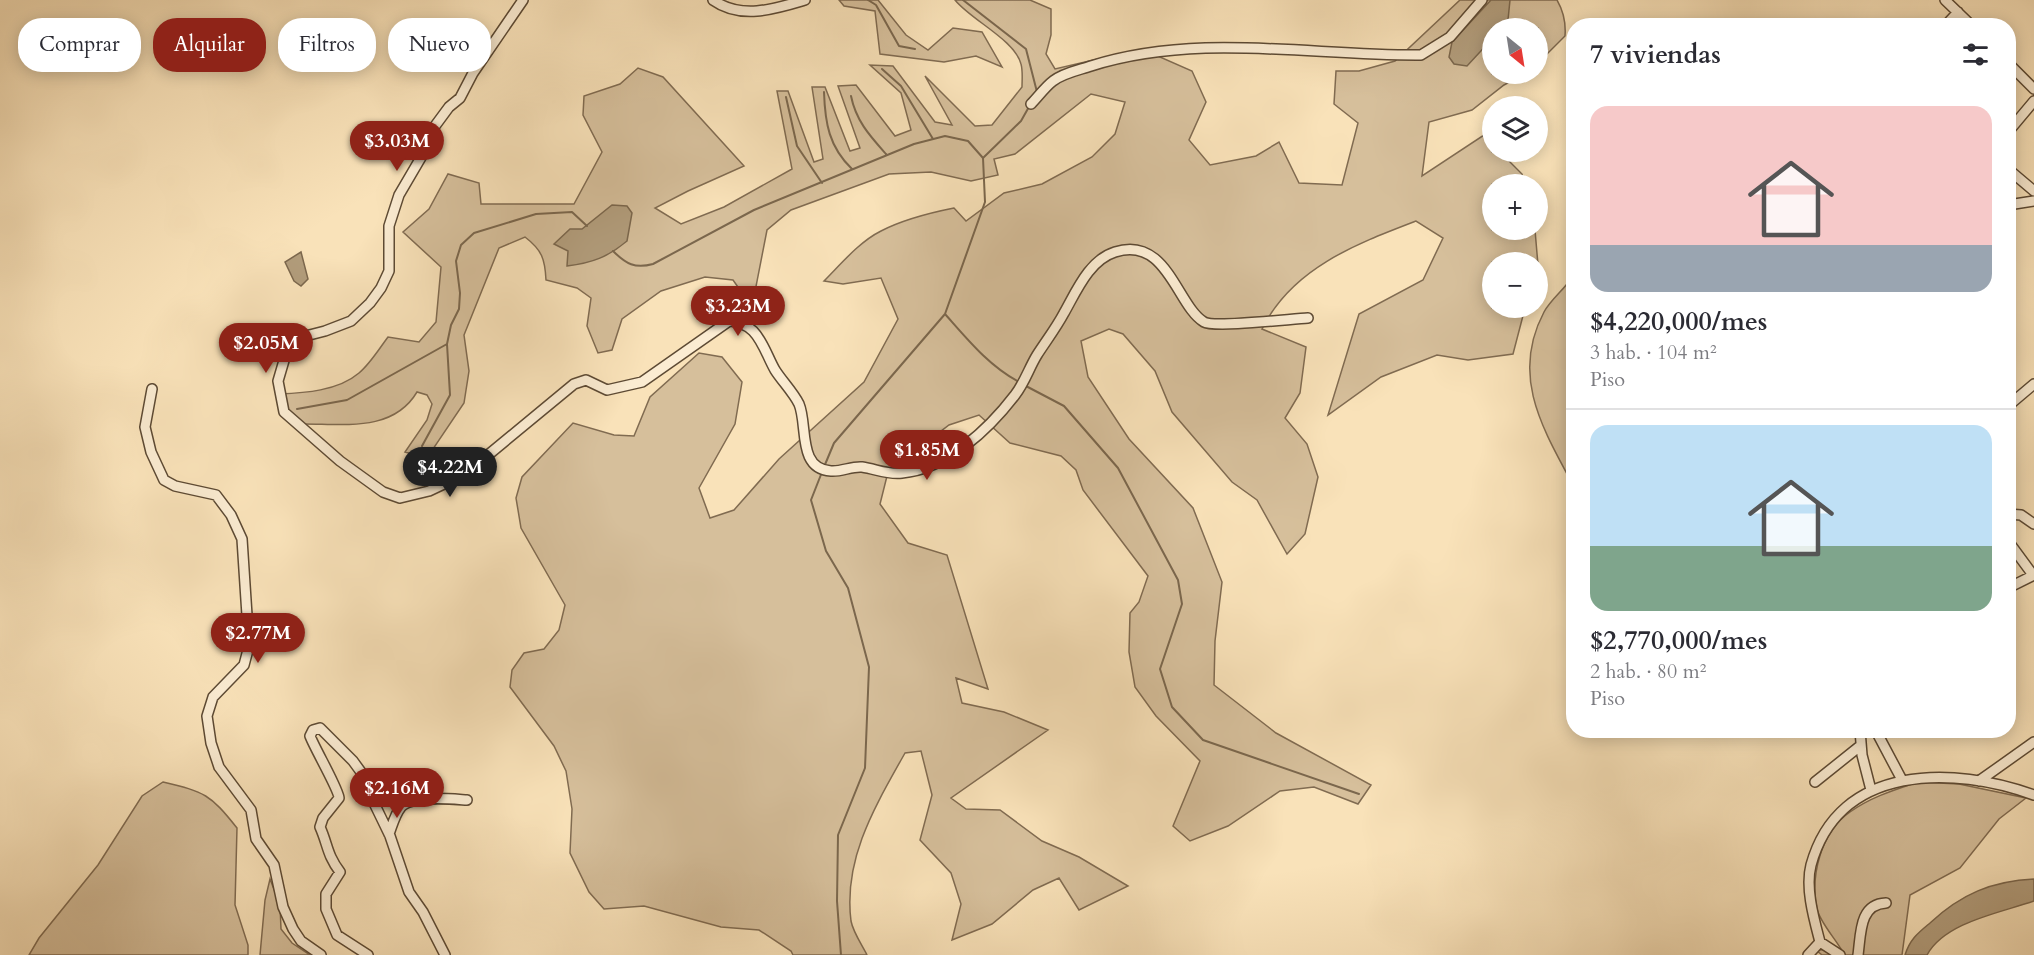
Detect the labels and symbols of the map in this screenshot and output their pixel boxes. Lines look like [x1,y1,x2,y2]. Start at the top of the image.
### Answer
north arrow [1482,18,1548,84]
pin: $3.03M [348,121,446,172]
pin: $3.23M [689,286,787,337]
pin: $2.05M [217,323,315,374]
pin: $1.85M [878,430,976,481]
pin: $4.22M [401,447,499,498]
pin: $2.77M [209,613,307,664]
pin: $2.16M [348,768,446,819]

